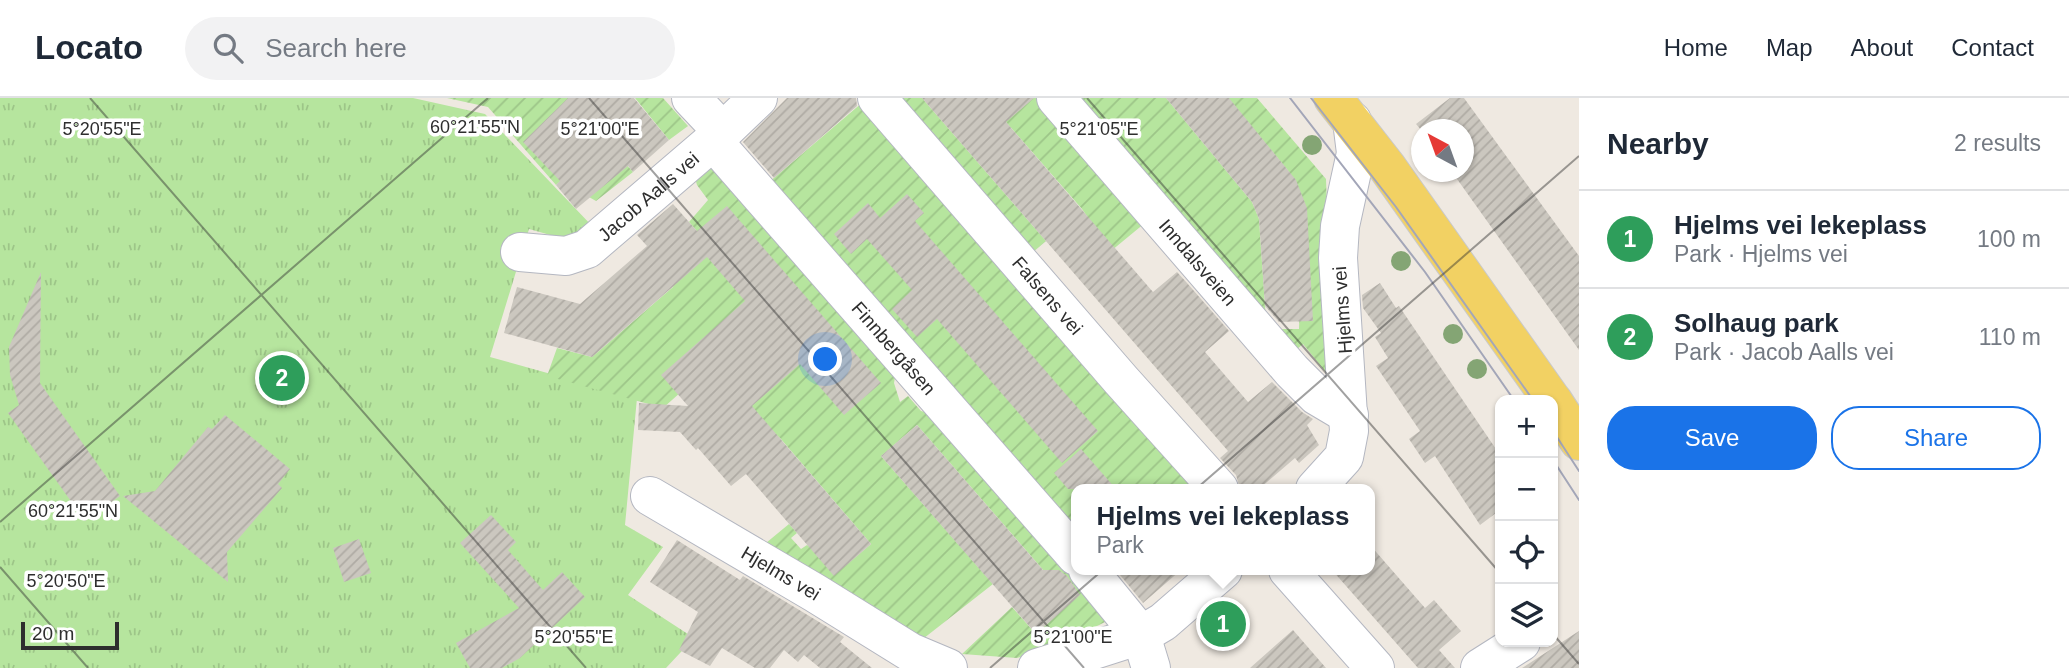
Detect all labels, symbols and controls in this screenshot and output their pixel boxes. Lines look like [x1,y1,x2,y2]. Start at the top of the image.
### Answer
search box [185,17,675,80]
text: Locato [35,29,143,66]
icon: search [209,29,247,67]
text: Search here [265,33,407,63]
text: Home [1664,34,1728,61]
text: Map [1766,34,1813,61]
text: About [1851,34,1913,61]
text: Contact [1951,34,2034,61]
text: 60°21'55"N [430,117,520,137]
text: 5°20'55"E [62,119,142,139]
text: 5°21'00"E [560,119,640,139]
text: 5°21'05"E [1059,119,1139,139]
north arrow [1411,119,1474,182]
text: Nearby [1607,127,1709,160]
text: 2 results [1954,130,2041,156]
street label: Jacob Aalls vei [594,148,703,246]
text: Hjelms vei lekeplass [1674,210,1927,240]
street label: Inndalsveien [1155,215,1240,310]
text: 1 [1624,226,1636,252]
text: 100 m [1977,226,2041,252]
text: Park · Hjelms vei [1674,241,1848,267]
street label: Falsens vei [1008,252,1087,339]
street label: Hjelms vei [1329,266,1356,354]
street label: Finnbergåsen [847,298,940,399]
text: Solhaug park [1674,308,1839,338]
text: 2 [1624,324,1636,350]
text: 110 m [1979,324,2041,350]
text: Park · Jacob Aalls vei [1674,339,1894,365]
your location [808,342,842,376]
pin: 2 [259,352,305,404]
map controls [1495,395,1558,647]
button: + [1495,395,1558,458]
button: Save [1607,406,1817,470]
button: Share [1831,406,2041,470]
button: − [1495,458,1558,521]
popup [1071,484,1375,575]
text: 60°21'55"N [28,501,118,521]
text: Hjelms vei lekeplass [1097,501,1349,531]
button: locate [1495,521,1558,584]
text: Park [1097,532,1144,558]
street label: Hjelms vei [738,542,824,605]
text: 5°20'50"E [26,571,106,591]
button: layers [1495,584,1558,647]
pin: 1 [1200,598,1246,650]
scale bar [21,619,119,651]
text: 20 m [32,623,74,644]
text: 5°20'55"E [534,627,614,647]
text: 5°21'00"E [1033,627,1113,647]

